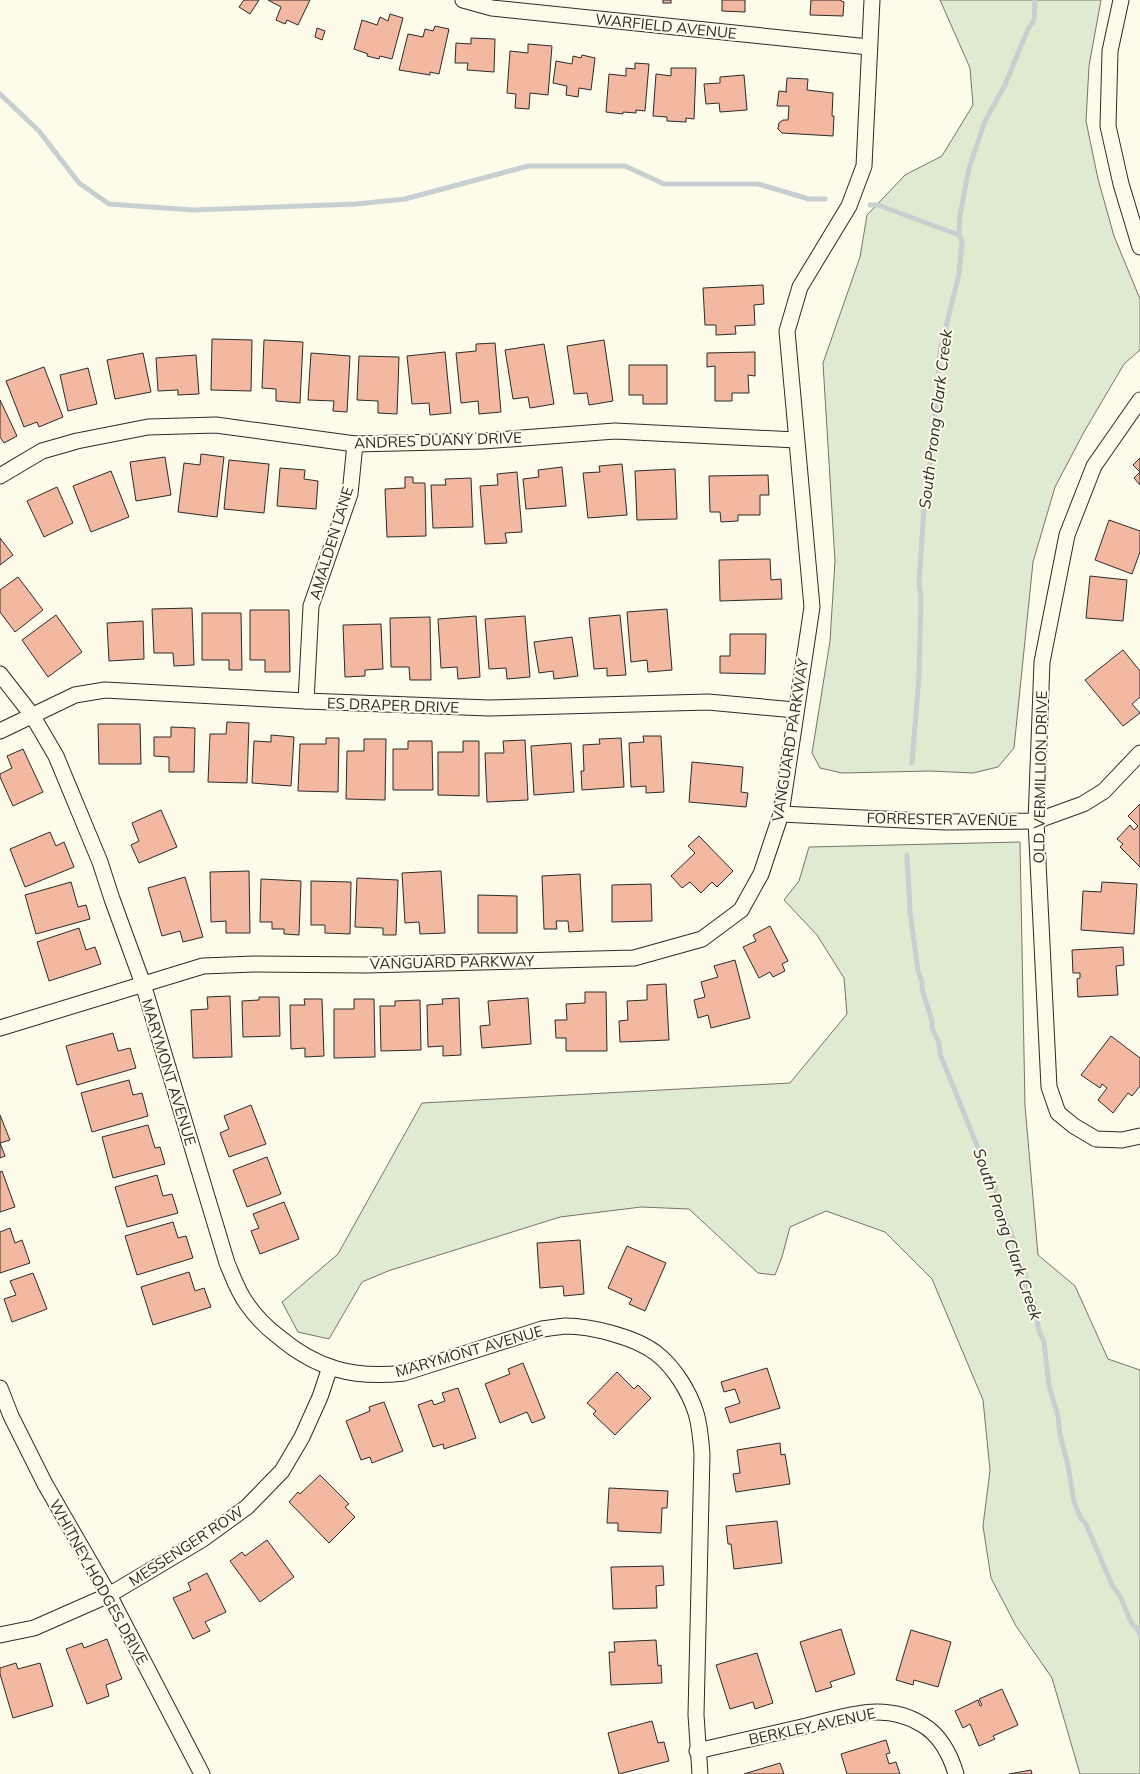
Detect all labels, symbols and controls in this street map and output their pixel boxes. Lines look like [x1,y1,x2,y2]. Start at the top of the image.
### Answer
street label: WARFIELD AVENUE [594,9,738,43]
water label: South Prong Clark Creek [914,327,956,510]
street label: ANDRES DUANY DRIVE [354,428,522,452]
street label: AMALDEN LANE [305,484,357,602]
street label: VANGUARD PARKWAY [768,656,812,823]
street label: OLD VERMILLION DRIVE [1029,690,1051,864]
street label: ES DRAPER DRIVE [327,693,459,717]
street label: FORRESTER AVENUE [866,808,1018,830]
street label: VANGUARD PARKWAY [370,951,535,973]
street label: MARYMONT AVENUE [138,996,200,1148]
water label: South Prong Clark Creek [969,1145,1047,1323]
street label: MARYMONT AVENUE [393,1321,545,1381]
street label: WHITNEY HODGES DRIVE [46,1496,152,1668]
street label: MESSENGER ROW [125,1502,247,1590]
street label: BERKLEY AVENUE [747,1703,877,1749]

